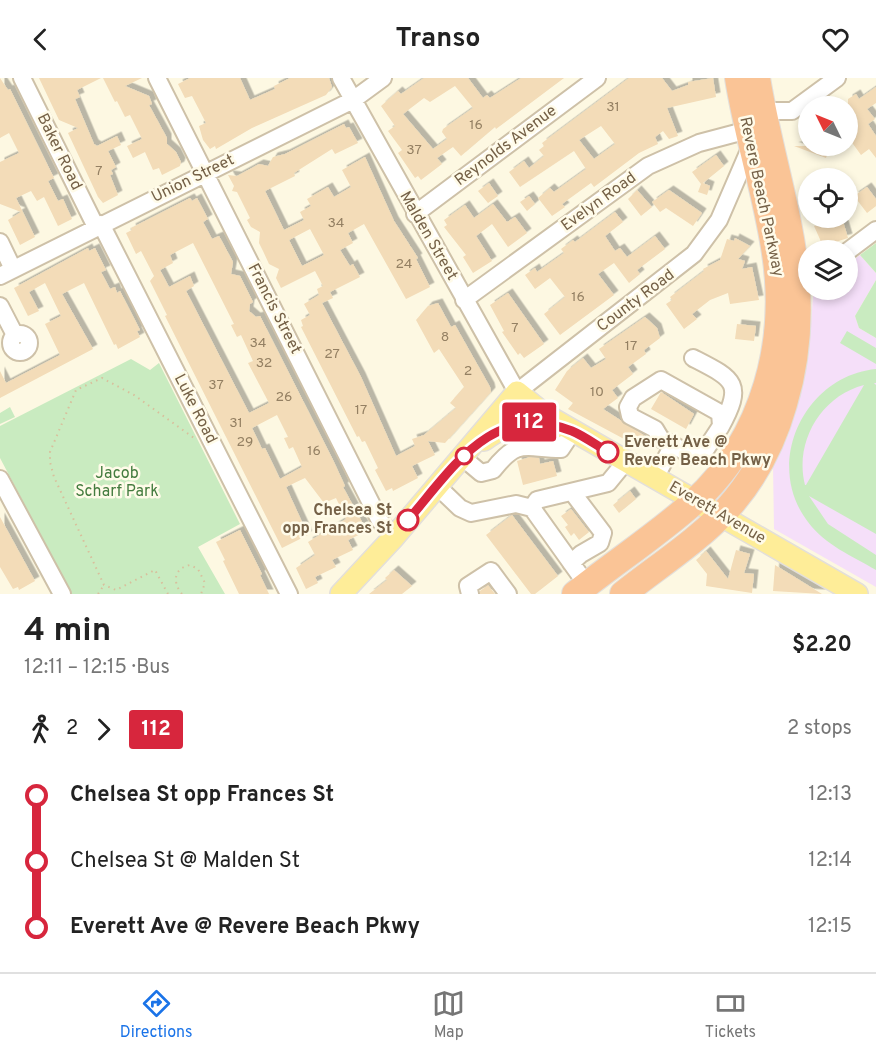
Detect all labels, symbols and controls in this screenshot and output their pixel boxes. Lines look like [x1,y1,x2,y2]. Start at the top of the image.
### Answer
text: Transo [396,22,480,56]
icon: back [24,23,57,56]
icon: heart [819,23,852,56]
north arrow [798,96,858,156]
map controls [798,96,858,300]
house number: 31 [606,99,620,116]
street label: Reynolds Avenue [451,101,561,191]
street label: Baker Road [32,110,86,194]
street label: Revere Beach Parkway [734,115,788,279]
house number: 16 [469,117,483,134]
house number: 37 [406,142,422,159]
street label: Union Street [148,150,238,208]
house number: 7 [95,163,103,180]
street label: Evelyn Road [557,168,641,236]
button: locate [798,168,858,228]
street label: Malden Street [394,188,462,284]
house number: 34 [327,215,345,232]
button: layers [798,240,858,300]
house number: 24 [395,256,413,273]
street label: Francis Street [243,260,305,358]
street label: County Road [593,265,679,337]
house number: 16 [571,289,585,306]
house number: 7 [511,320,519,337]
house number: 8 [441,329,449,346]
house number: 34 [249,335,267,352]
house number: 17 [625,338,637,355]
house number: 27 [324,346,340,363]
house number: 32 [256,355,272,372]
house number: 2 [464,363,472,380]
street label: Luke Road [169,371,221,447]
house number: 37 [208,377,224,394]
house number: 10 [590,384,604,401]
house number: 26 [276,389,292,406]
house number: 17 [355,402,367,419]
line badge: 112 [494,402,564,442]
text: 112 [514,409,544,436]
house number: 31 [229,415,243,432]
place label: Everett Ave @ Revere Beach Pkwy [624,433,771,471]
house number: 29 [237,434,253,451]
marker: Everett Ave @ Revere Beach Pkwy [597,441,619,463]
house number: 16 [307,443,321,460]
unlabelled marker [455,447,473,465]
park label: Jacob Scharf Park [75,464,159,502]
street label: Everett Avenue [665,477,769,549]
place label: Chelsea St opp Frances St [283,501,392,539]
marker: Chelsea St opp Frances St [397,509,419,531]
text: 4 min [24,611,111,653]
text: $2.20 [792,632,852,659]
text: 12:11 – 12:15 · Bus [24,655,170,681]
icon: walk [24,713,57,746]
icon: forward [87,713,120,746]
text: 2 [66,716,78,742]
text: 112 [141,716,171,743]
text: 2 stops [787,716,852,742]
text: Chelsea St opp Frances St [70,782,334,809]
text: 12:13 [808,782,852,808]
text: Chelsea St @ Malden St [70,848,300,875]
text: 12:14 [808,848,852,874]
text: Everett Ave @ Revere Beach Pkwy [70,914,420,941]
text: 12:15 [808,914,852,940]
tab: Directions [120,987,193,1043]
tab: Map [432,987,465,1043]
tab: Tickets [705,987,756,1043]

